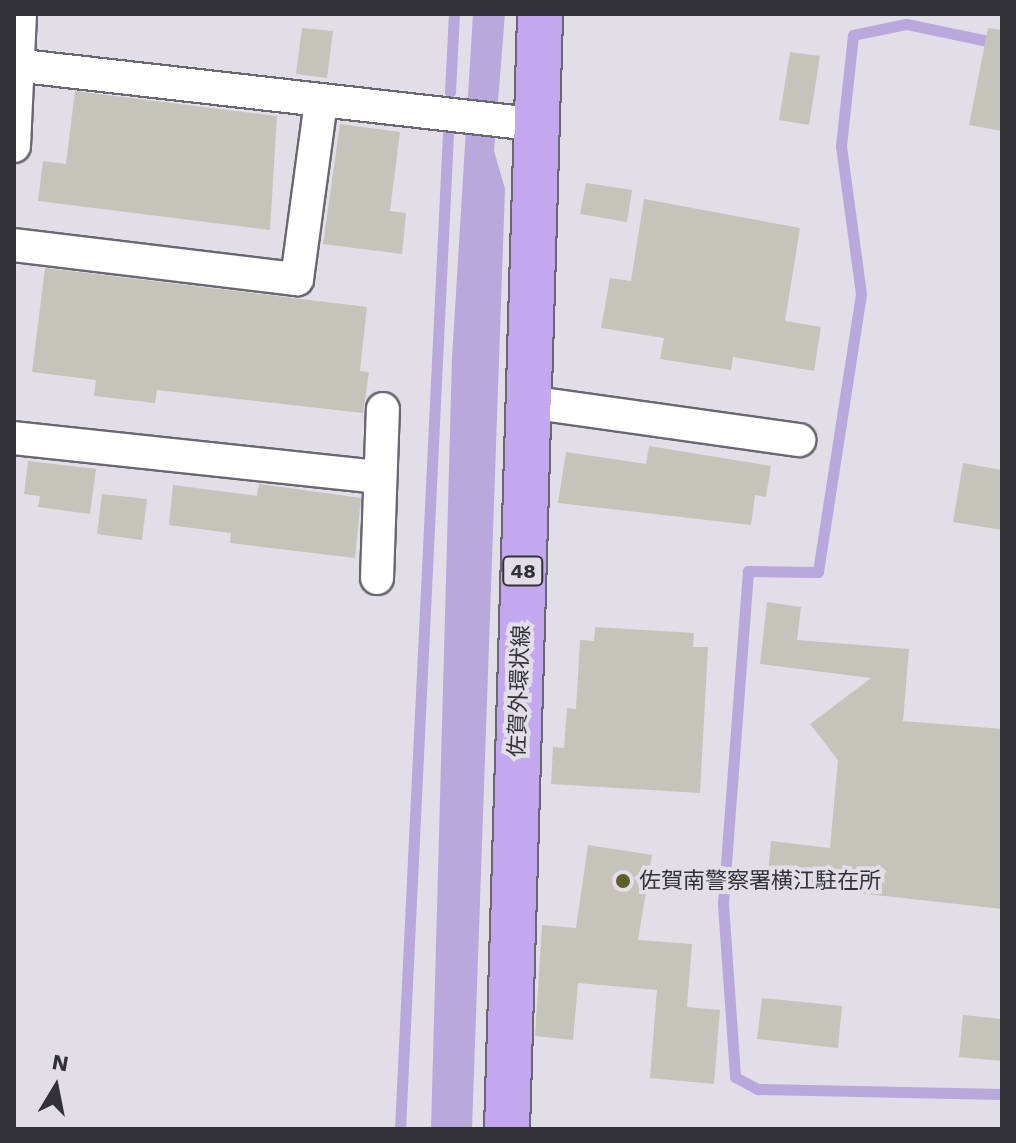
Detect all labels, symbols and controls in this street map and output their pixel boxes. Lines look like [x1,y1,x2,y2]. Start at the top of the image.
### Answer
road number: 48 [501,555,545,587]
street label: 佐賀外環状線 [504,625,534,757]
place label: 佐賀南警察署横江駐在所 [639,868,881,894]
marker: 佐賀南警察署横江駐在所 [614,872,632,890]
north arrow [16,1047,96,1127]
text: N [50,1049,70,1077]

